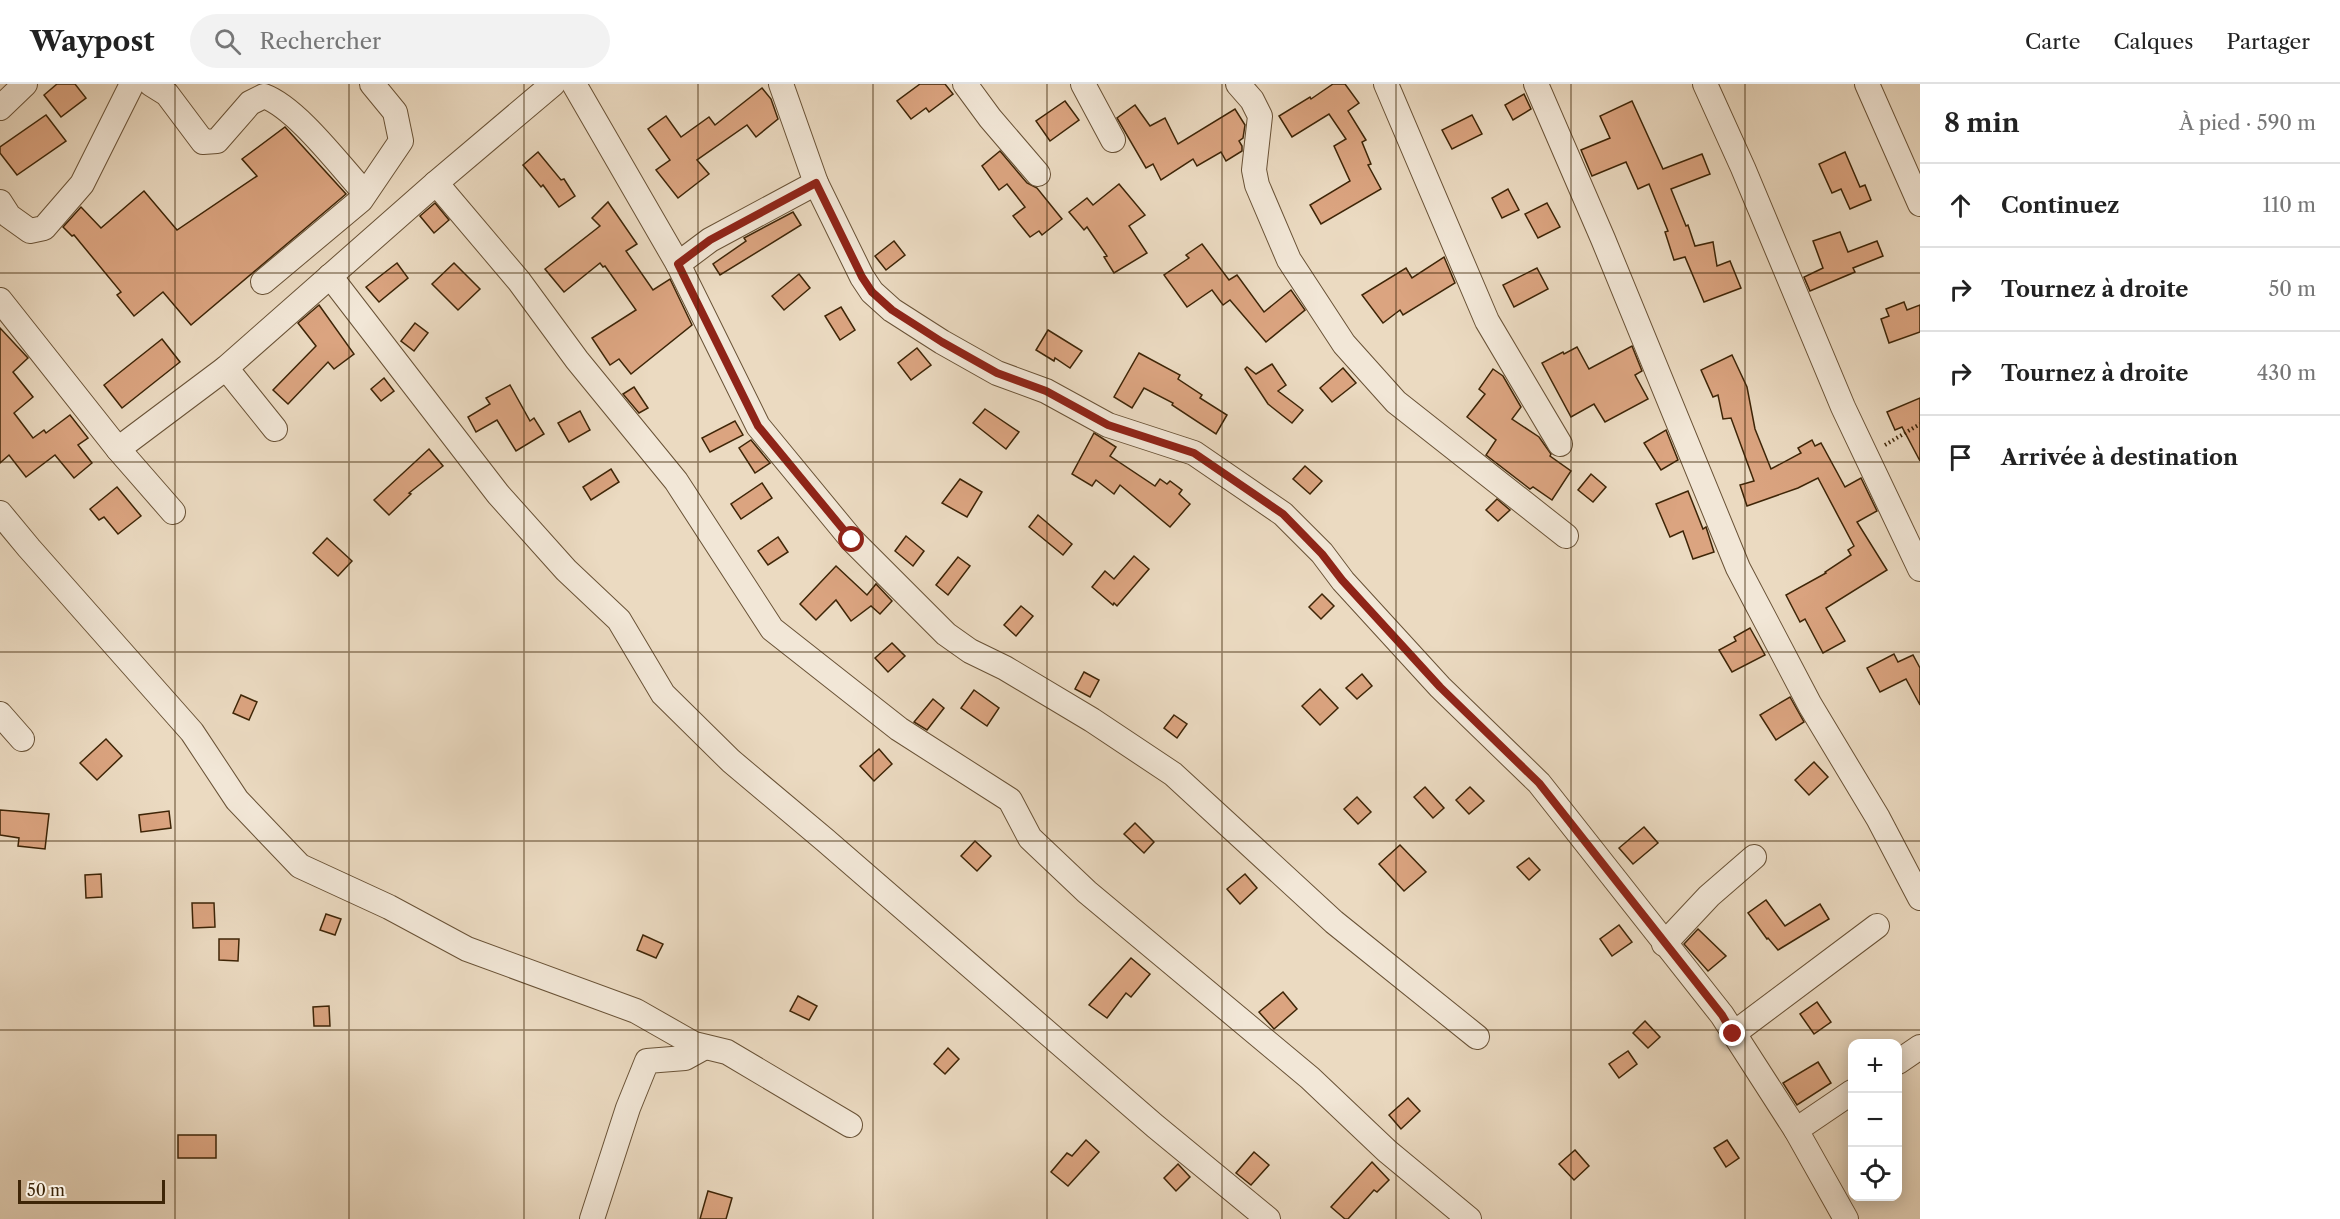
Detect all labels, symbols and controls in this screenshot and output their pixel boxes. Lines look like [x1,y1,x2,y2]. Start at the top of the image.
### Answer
search box [190,14,610,68]
text: Waypost [30,24,154,58]
icon: search [211,25,244,58]
text: Rechercher [259,28,381,55]
text: Carte [2025,29,2080,54]
text: Calques [2113,29,2193,54]
text: Partager [2226,29,2310,54]
text: 8 min [1944,107,2020,139]
text: À pied · 590 m [2179,111,2316,135]
icon: ahead [1944,189,1977,222]
text: Continuez [2001,192,2120,219]
text: 110 m [2263,193,2316,217]
icon: right [1944,273,1977,306]
text: Tournez à droite [2001,276,2188,303]
text: 50 m [2269,277,2316,301]
icon: right [1944,357,1977,390]
text: Tournez à droite [2001,360,2188,387]
text: 430 m [2257,361,2316,385]
icon: arrive [1944,441,1977,474]
text: Arrivée à destination [2001,444,2238,471]
route start [838,526,864,552]
route end [1719,1020,1745,1046]
map controls [1848,1039,1902,1201]
button: + [1848,1039,1902,1093]
button: − [1848,1093,1902,1147]
button: locate [1848,1147,1902,1201]
scale bar [18,1177,165,1204]
text: 50 m [27,1180,65,1200]

